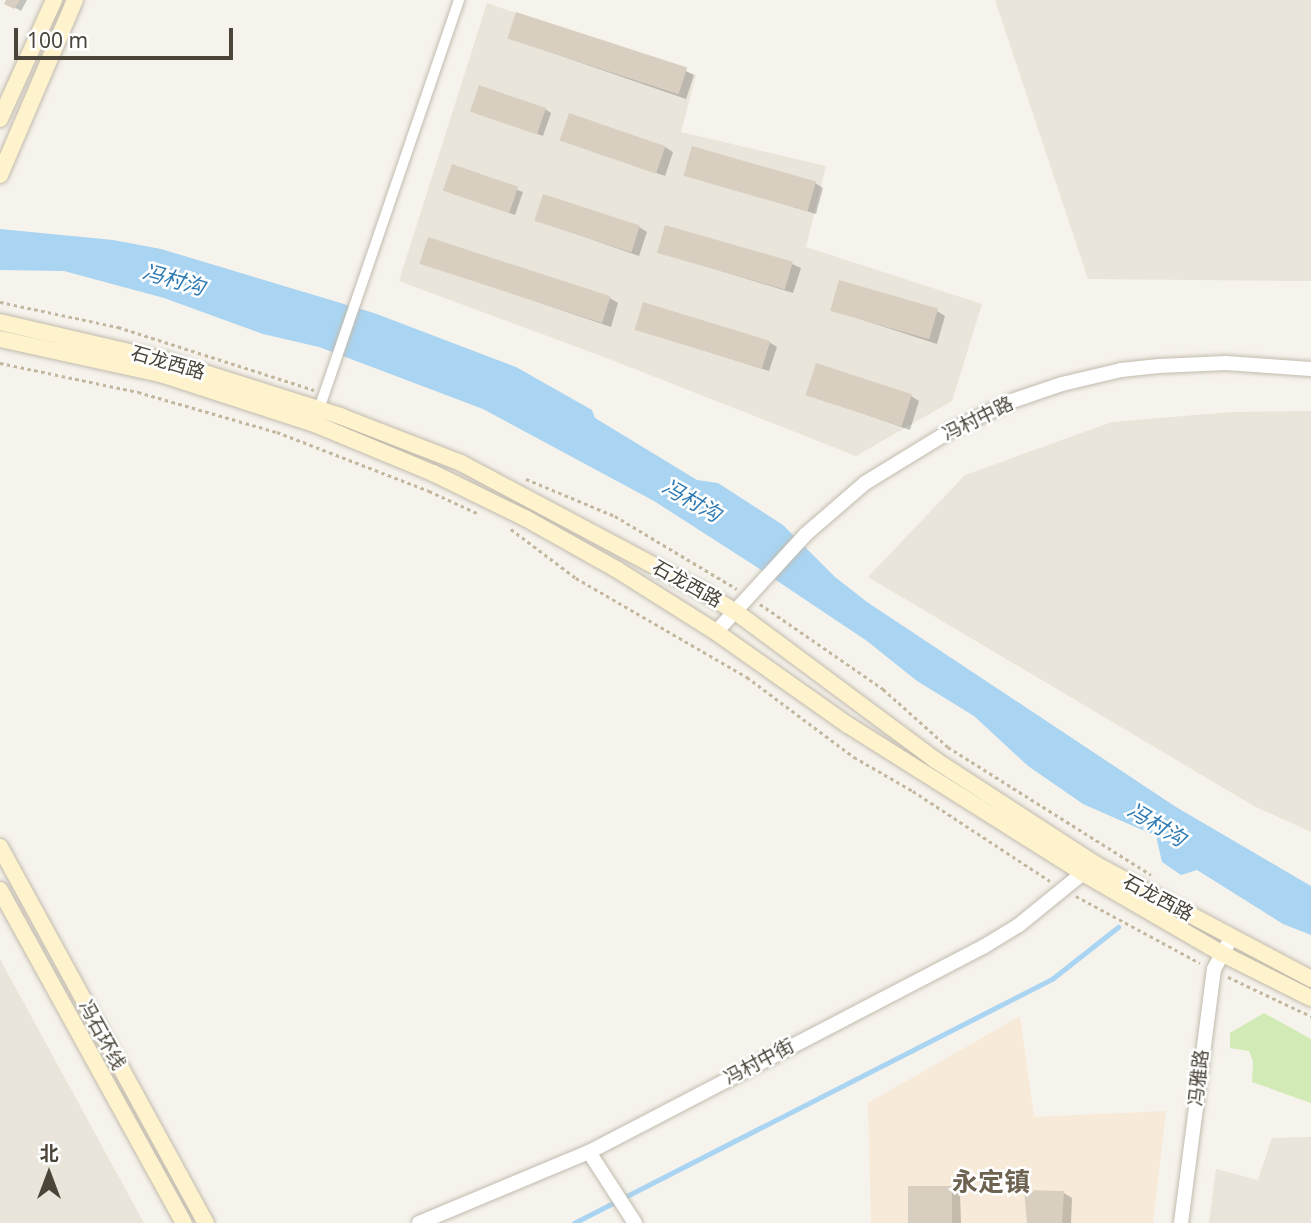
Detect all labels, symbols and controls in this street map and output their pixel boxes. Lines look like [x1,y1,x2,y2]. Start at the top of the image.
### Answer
scale bar [18,14,236,58]
text: 100 m [27,26,88,54]
water label: 冯村沟 [140,258,208,300]
street label: 石龙西路 [128,342,208,384]
street label: 冯村中路 [939,392,1017,446]
water label: 冯村沟 [658,473,726,527]
street label: 石龙西路 [648,556,726,612]
water label: 冯村沟 [1124,797,1190,851]
street label: 石龙西路 [1119,870,1197,926]
street label: 冯石环线 [74,996,130,1074]
street label: 冯村中街 [720,1034,798,1090]
street label: 冯雅路 [1185,1048,1213,1108]
north arrow [14,1139,84,1209]
text: 北 [39,1140,59,1166]
district label: 永定镇 [952,1166,1030,1198]

